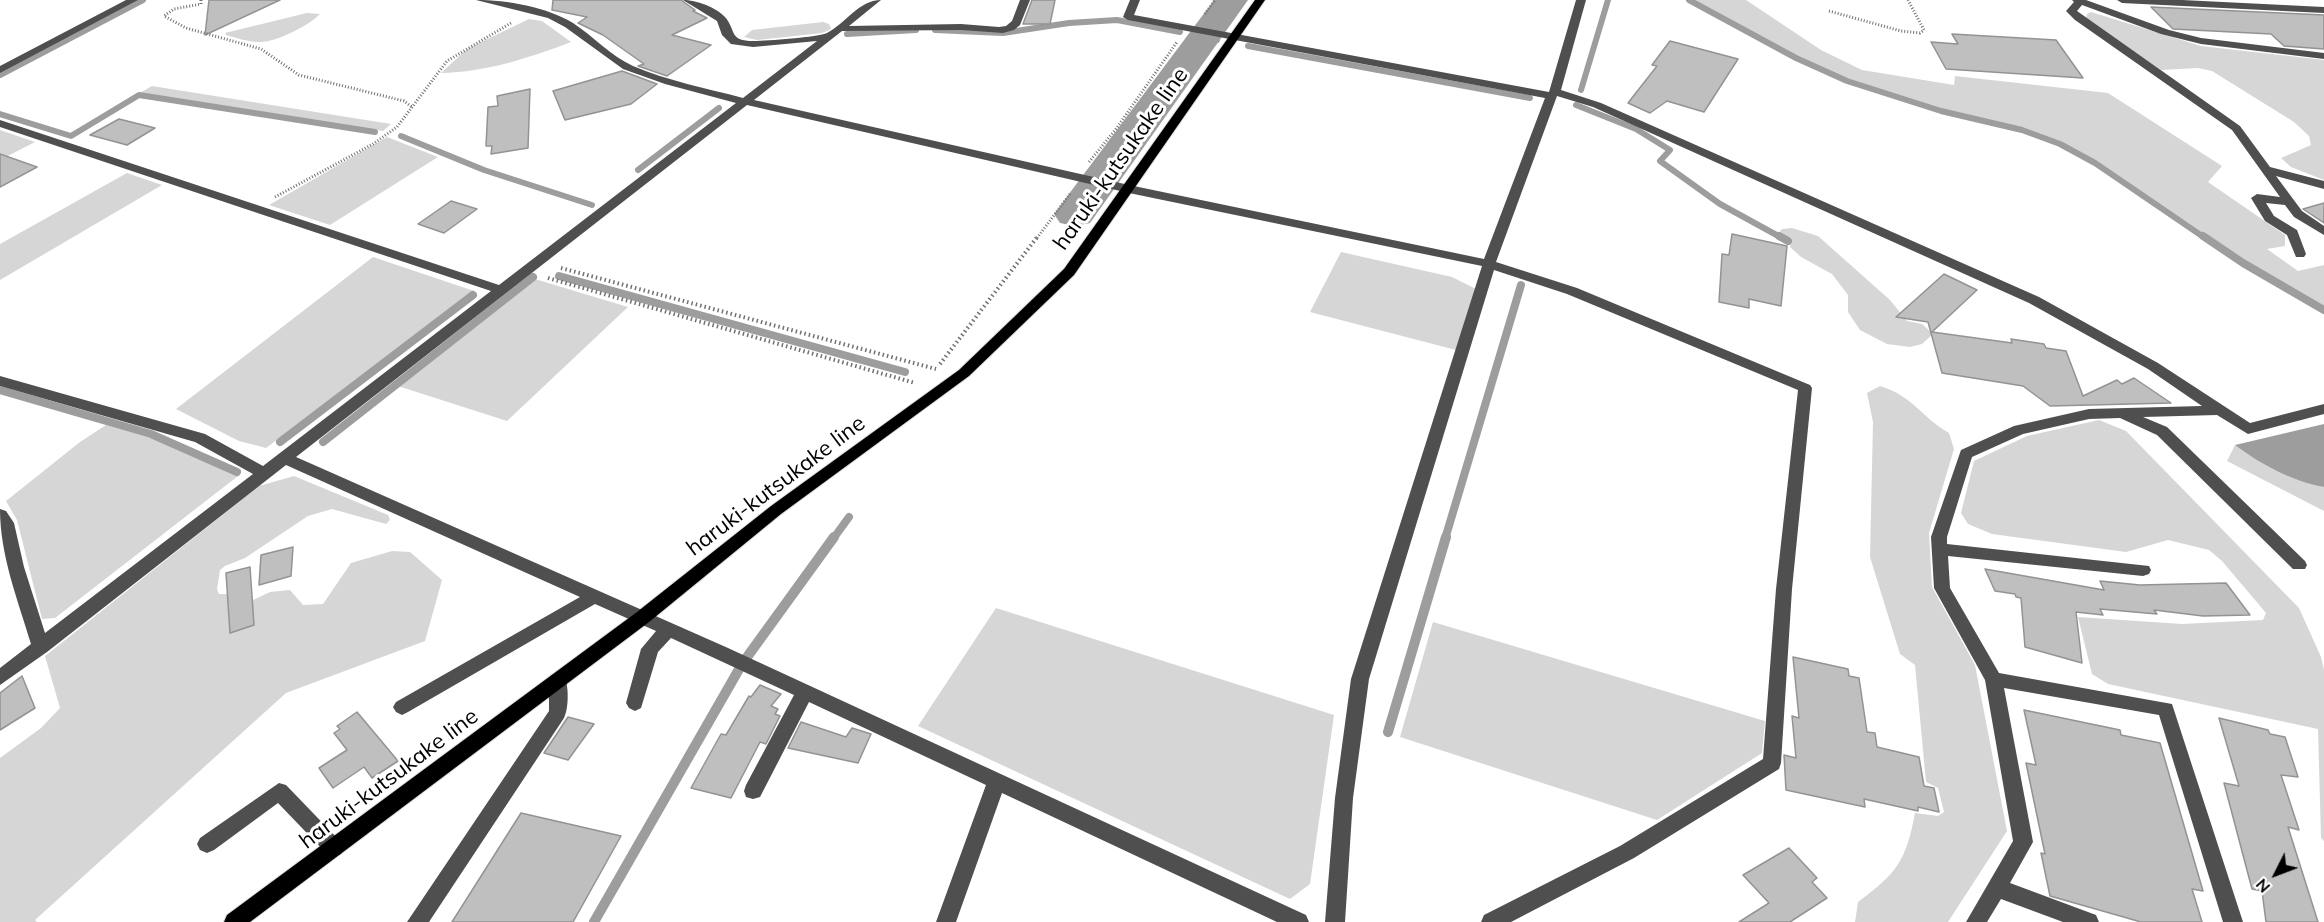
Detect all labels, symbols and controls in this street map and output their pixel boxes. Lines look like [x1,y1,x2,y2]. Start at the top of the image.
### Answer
street label: haruki-kutsukake line [1048,63,1194,255]
street label: haruki-kutsukake line [682,410,870,562]
street label: haruki-kutsukake line [295,703,483,855]
north arrow [2246,844,2306,904]
text: N [2251,875,2274,897]

